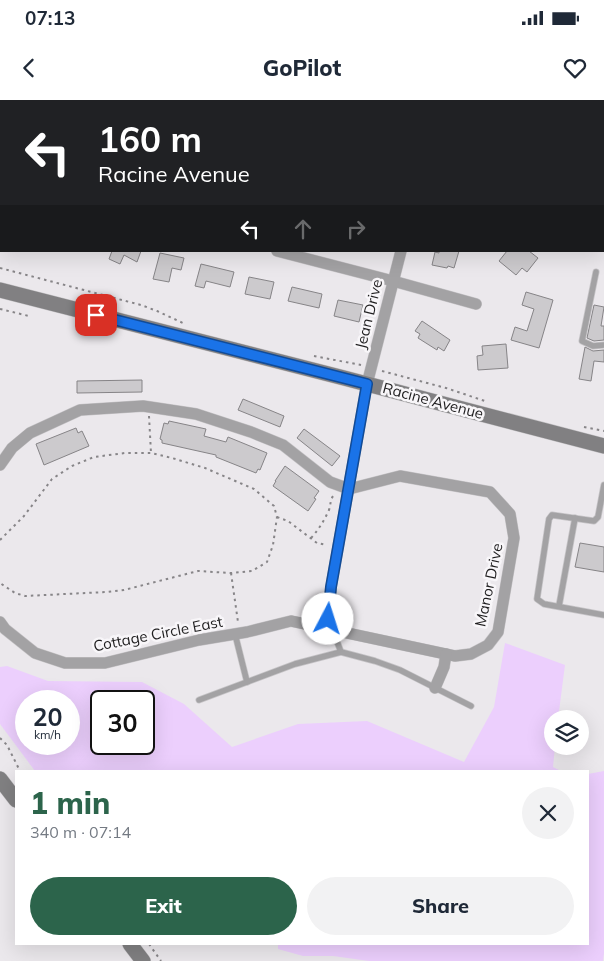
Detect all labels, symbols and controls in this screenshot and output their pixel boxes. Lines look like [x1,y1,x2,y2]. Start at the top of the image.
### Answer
text: 07:13 [25,6,75,30]
icon: back [15,54,43,82]
text: GoPilot [263,54,341,82]
icon: heart [561,54,589,82]
text: 160 m [98,117,202,161]
icon: left [15,120,80,185]
text: Racine Avenue [98,160,250,188]
icon: left [236,215,264,243]
icon: ahead [289,215,317,243]
icon: right [342,215,370,243]
street label: Jean Drive [351,277,386,351]
pin [75,294,117,336]
icon: arrive [82,301,110,329]
street label: Racine Avenue [381,378,486,423]
street label: Manor Drive [470,541,507,628]
position arrow [301,592,353,644]
street label: Cottage Circle East [92,612,224,655]
speed limit sign: 30 [90,690,155,755]
text: 20 [32,701,63,732]
map controls [544,710,589,755]
button: layers [544,710,589,755]
text: km/h [34,727,61,742]
text: 1 min [30,784,110,822]
button: close [522,787,574,839]
text: 340 m · 07:14 [30,822,131,842]
button: Exit [30,877,297,935]
button: Share [307,877,574,935]

